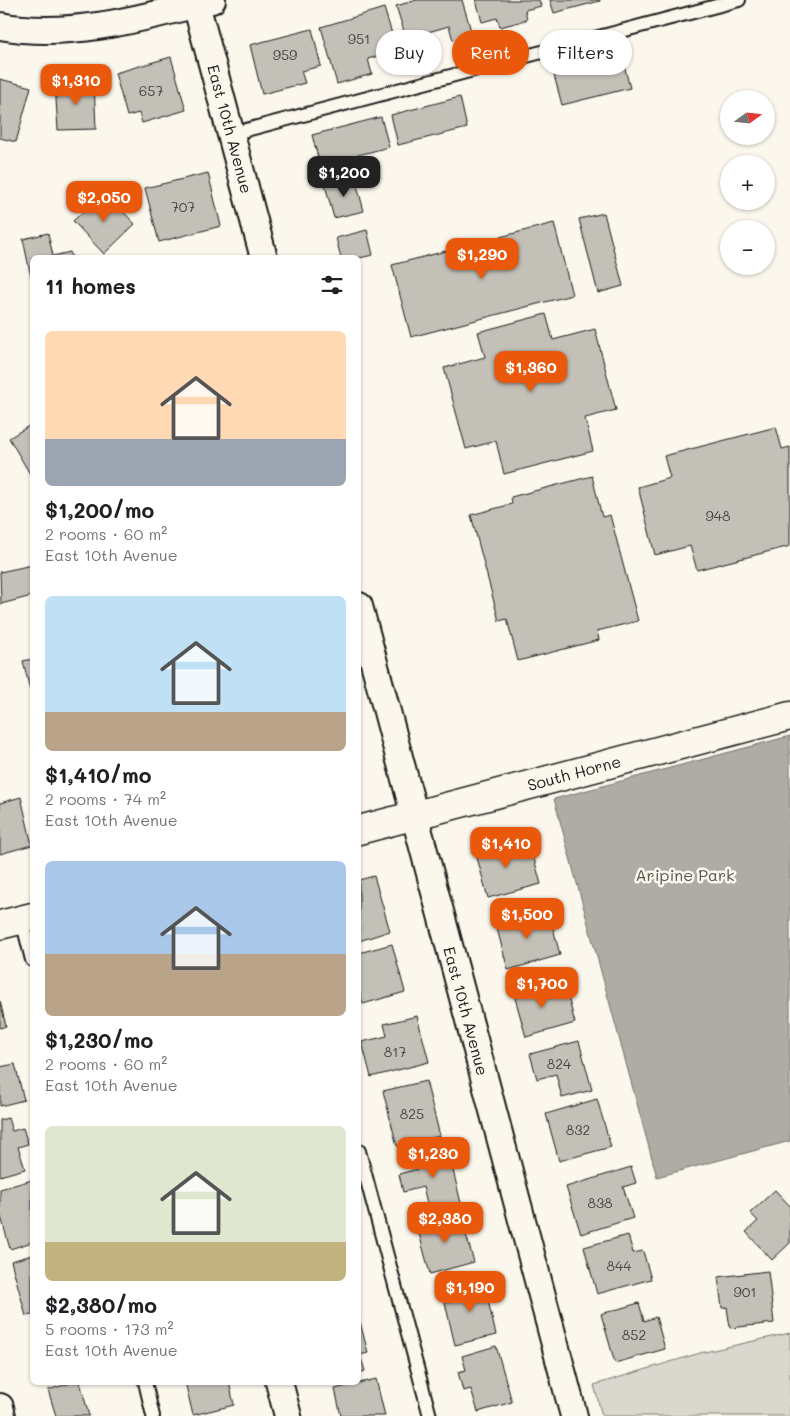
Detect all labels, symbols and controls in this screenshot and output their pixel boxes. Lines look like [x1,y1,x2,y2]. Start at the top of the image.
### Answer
house number: 951 [348,29,370,48]
chip: Buy [376,30,442,75]
chip: Rent [452,30,529,75]
chip: Filters [539,30,632,75]
house number: 959 [273,45,297,64]
street label: East 10th Avenue [203,62,258,196]
pin: $1,310 [35,64,117,106]
text: $1,310 [52,69,100,90]
house number: 657 [139,81,163,100]
north arrow [720,90,775,145]
map controls [720,90,775,275]
button: + [720,155,775,210]
pin: $1,200 [303,156,385,198]
text: $1,200 [318,161,370,182]
pin: $2,050 [63,180,145,223]
text: $2,050 [77,186,131,207]
house number: 707 [171,197,195,216]
button: − [720,220,775,275]
pin: $1,290 [441,238,523,280]
text: $1,290 [457,243,507,264]
icon: filters [318,271,346,299]
text: 11 homes [45,272,136,299]
pin: $1,360 [490,350,572,393]
text: $1,360 [505,356,557,377]
icon: home [151,363,241,453]
text: $1,200/mo [45,496,154,523]
house number: 948 [706,506,730,525]
text: 2 rooms · 60 m² [45,523,167,544]
text: East 10th Avenue [45,544,178,565]
icon: home [151,628,241,718]
street label: South Horne [525,750,623,795]
text: $1,410/mo [45,761,152,788]
text: 2 rooms · 74 m² [45,788,166,809]
text: East 10th Avenue [45,809,178,830]
pin: $1,410 [465,826,547,869]
text: $1,410 [481,832,531,853]
park label: Aripine Park [636,864,734,885]
icon: home [151,893,241,983]
pin: $1,500 [486,898,568,940]
text: $1,500 [501,903,553,924]
street label: East 10th Avenue [439,944,494,1078]
pin: $1,700 [501,966,583,1009]
text: $1,700 [516,972,568,993]
text: $1,230/mo [45,1026,153,1053]
house number: 817 [384,1042,406,1061]
text: 2 rooms · 60 m² [45,1053,167,1074]
house number: 824 [547,1054,572,1073]
text: East 10th Avenue [45,1074,178,1095]
house number: 825 [400,1104,424,1123]
house number: 832 [566,1120,590,1139]
pin: $1,230 [392,1136,474,1179]
text: $1,230 [408,1142,458,1163]
icon: home [151,1158,241,1248]
house number: 838 [587,1193,613,1212]
pin: $2,380 [404,1202,486,1244]
text: $2,380 [418,1207,472,1228]
house number: 844 [607,1256,632,1275]
pin: $1,190 [429,1270,511,1313]
text: $1,190 [446,1276,494,1297]
house number: 901 [733,1282,757,1301]
text: $2,380/mo [45,1291,157,1318]
text: 5 rooms · 173 m² [45,1318,174,1339]
house number: 852 [622,1325,646,1344]
text: East 10th Avenue [45,1339,178,1360]

